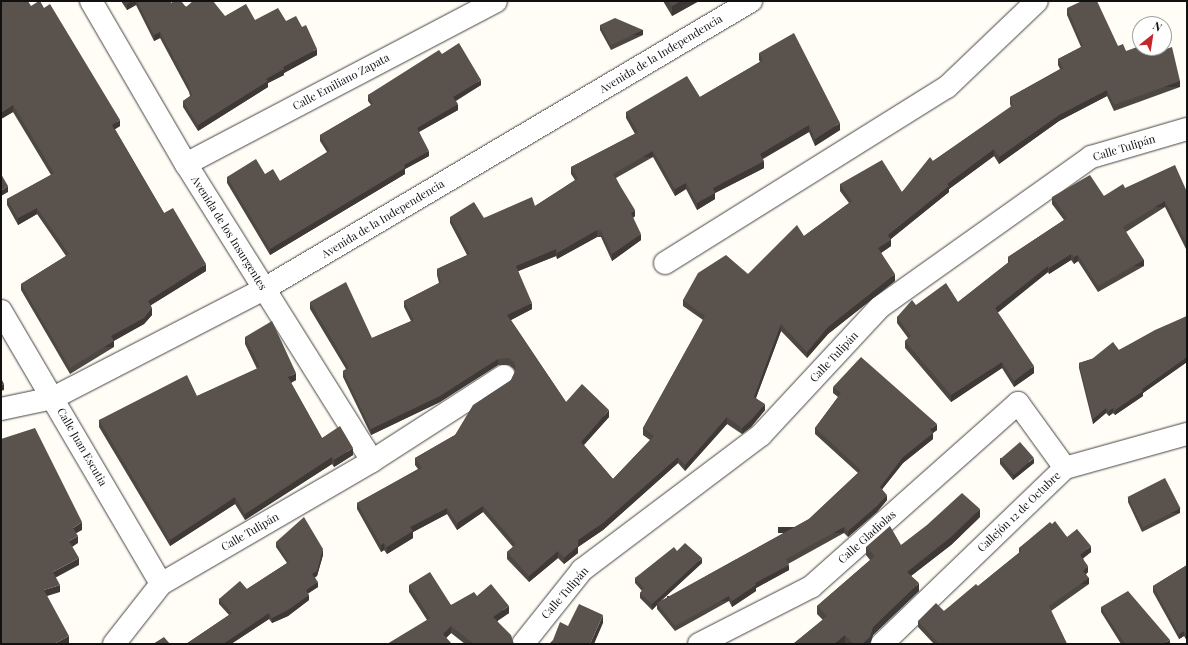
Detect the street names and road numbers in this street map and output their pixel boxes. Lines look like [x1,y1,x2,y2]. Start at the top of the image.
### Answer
street label: Avenida de la Independencia [597,12,725,96]
street label: Calle Emiliano Zapata [290,51,392,113]
street label: Calle Tulipán [1091,132,1157,164]
street label: Avenida de los Insurgentes [188,173,270,293]
street label: Avenida de la Independencia [319,177,447,261]
street label: Calle Tulipán [807,329,861,385]
street label: Calle Juan Escutia [54,406,110,488]
street label: Callejón 12 de Octubre [975,469,1063,555]
street label: Calle Gladiolas [835,508,899,566]
street label: Calle Tulipán [219,510,281,554]
street label: Calle Tulipán [539,564,591,622]

